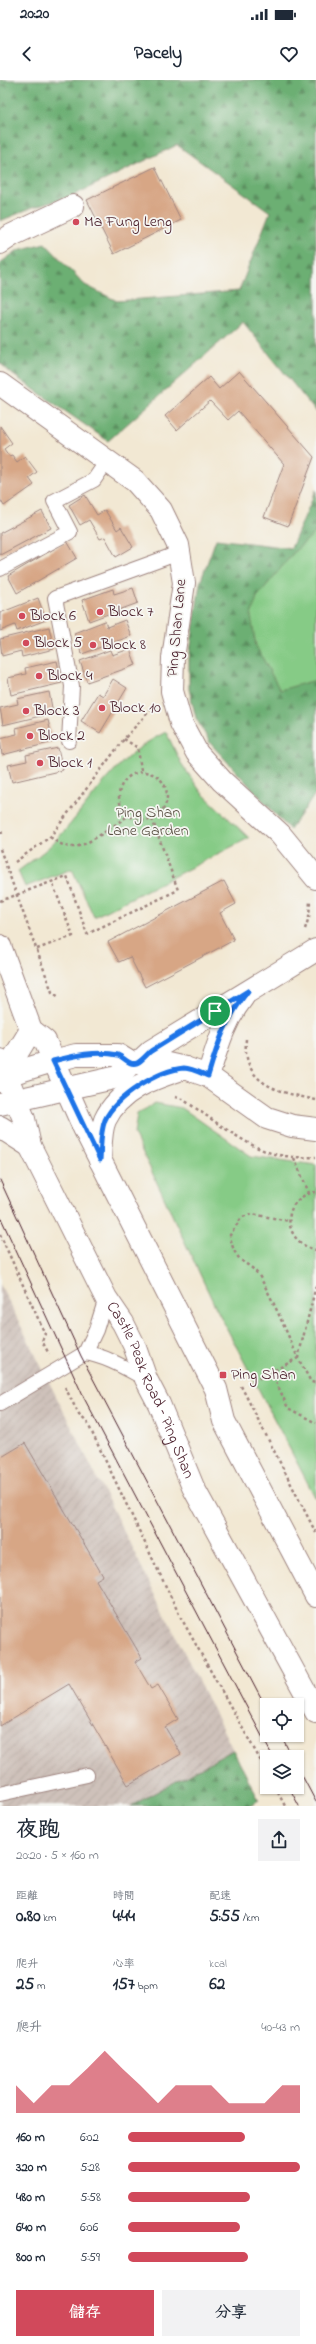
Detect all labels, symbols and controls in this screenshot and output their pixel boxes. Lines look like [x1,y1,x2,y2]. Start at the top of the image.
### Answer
text: 20:20 [20,3,49,25]
text: Pacely [134,41,182,67]
icon: back [16,43,38,65]
icon: heart [278,43,300,65]
place label: Ma Fung Leng [84,210,172,234]
marker: Ma Fung Leng [71,217,81,227]
street label: Ping Shan Lane [161,577,193,678]
place label: Block 7 [107,600,154,624]
place label: Block 6 [29,604,76,628]
marker: Block 7 [95,607,105,617]
marker: Block 6 [17,611,27,621]
place label: Block 5 [33,631,82,655]
place label: Block 8 [100,633,146,657]
marker: Block 5 [21,638,31,648]
marker: Block 8 [88,640,98,650]
place label: Block 4 [46,664,93,688]
marker: Block 4 [34,671,44,681]
place label: Block 10 [109,696,161,720]
place label: Block 3 [33,699,80,723]
marker: Block 10 [97,703,107,713]
marker: Block 3 [21,706,31,716]
place label: Block 2 [37,724,85,748]
marker: Block 2 [25,731,35,741]
place label: Block 1 [47,751,92,775]
marker: Block 1 [35,758,45,768]
park label: Ping Shan Lane Garden [107,801,189,843]
pin [198,994,232,1028]
icon: arrive [204,1000,226,1022]
street label: Castle Peak Road – Ping Shan [100,1297,200,1482]
place label: Ping Shan [231,1363,296,1387]
marker: Ping Shan [218,1370,228,1380]
map controls [260,1698,304,1794]
button: locate [260,1698,304,1742]
button: layers [260,1750,304,1794]
text: 夜跑 [16,1815,60,1847]
button: share [258,1819,300,1861]
text: 20:20 · 5 × 160 m [16,1846,99,1865]
text: 距離 [16,1888,38,1904]
text: 時間 [113,1888,135,1904]
text: 配速 [209,1888,231,1904]
text: 0.80 [16,1904,41,1929]
text: 4:44 [113,1904,135,1929]
text: 5:55 [209,1904,240,1929]
text: km [41,1910,57,1926]
text: /km [240,1910,259,1926]
text: 爬升 [16,1956,38,1972]
text: 心率 [113,1956,135,1972]
text: kcal [209,1956,227,1972]
text: 25 [16,1972,34,1997]
text: 157 [113,1972,135,1997]
text: 62 [209,1972,225,1997]
text: m [34,1978,45,1994]
text: bpm [135,1978,158,1994]
text: 爬升 [16,2018,42,2037]
text: 40–43 m [261,2018,300,2037]
text: 160 m [16,2128,45,2147]
text: 6:02 [80,2128,99,2147]
text: 320 m [16,2158,47,2177]
text: 5:28 [80,2158,100,2177]
text: 480 m [16,2188,45,2207]
text: 5:58 [80,2188,101,2207]
text: 640 m [16,2218,46,2237]
text: 6:06 [80,2218,98,2237]
text: 800 m [16,2248,45,2267]
text: 5:59 [80,2248,100,2267]
button: 儲存 [16,2290,154,2336]
button: 分享 [162,2290,300,2336]

